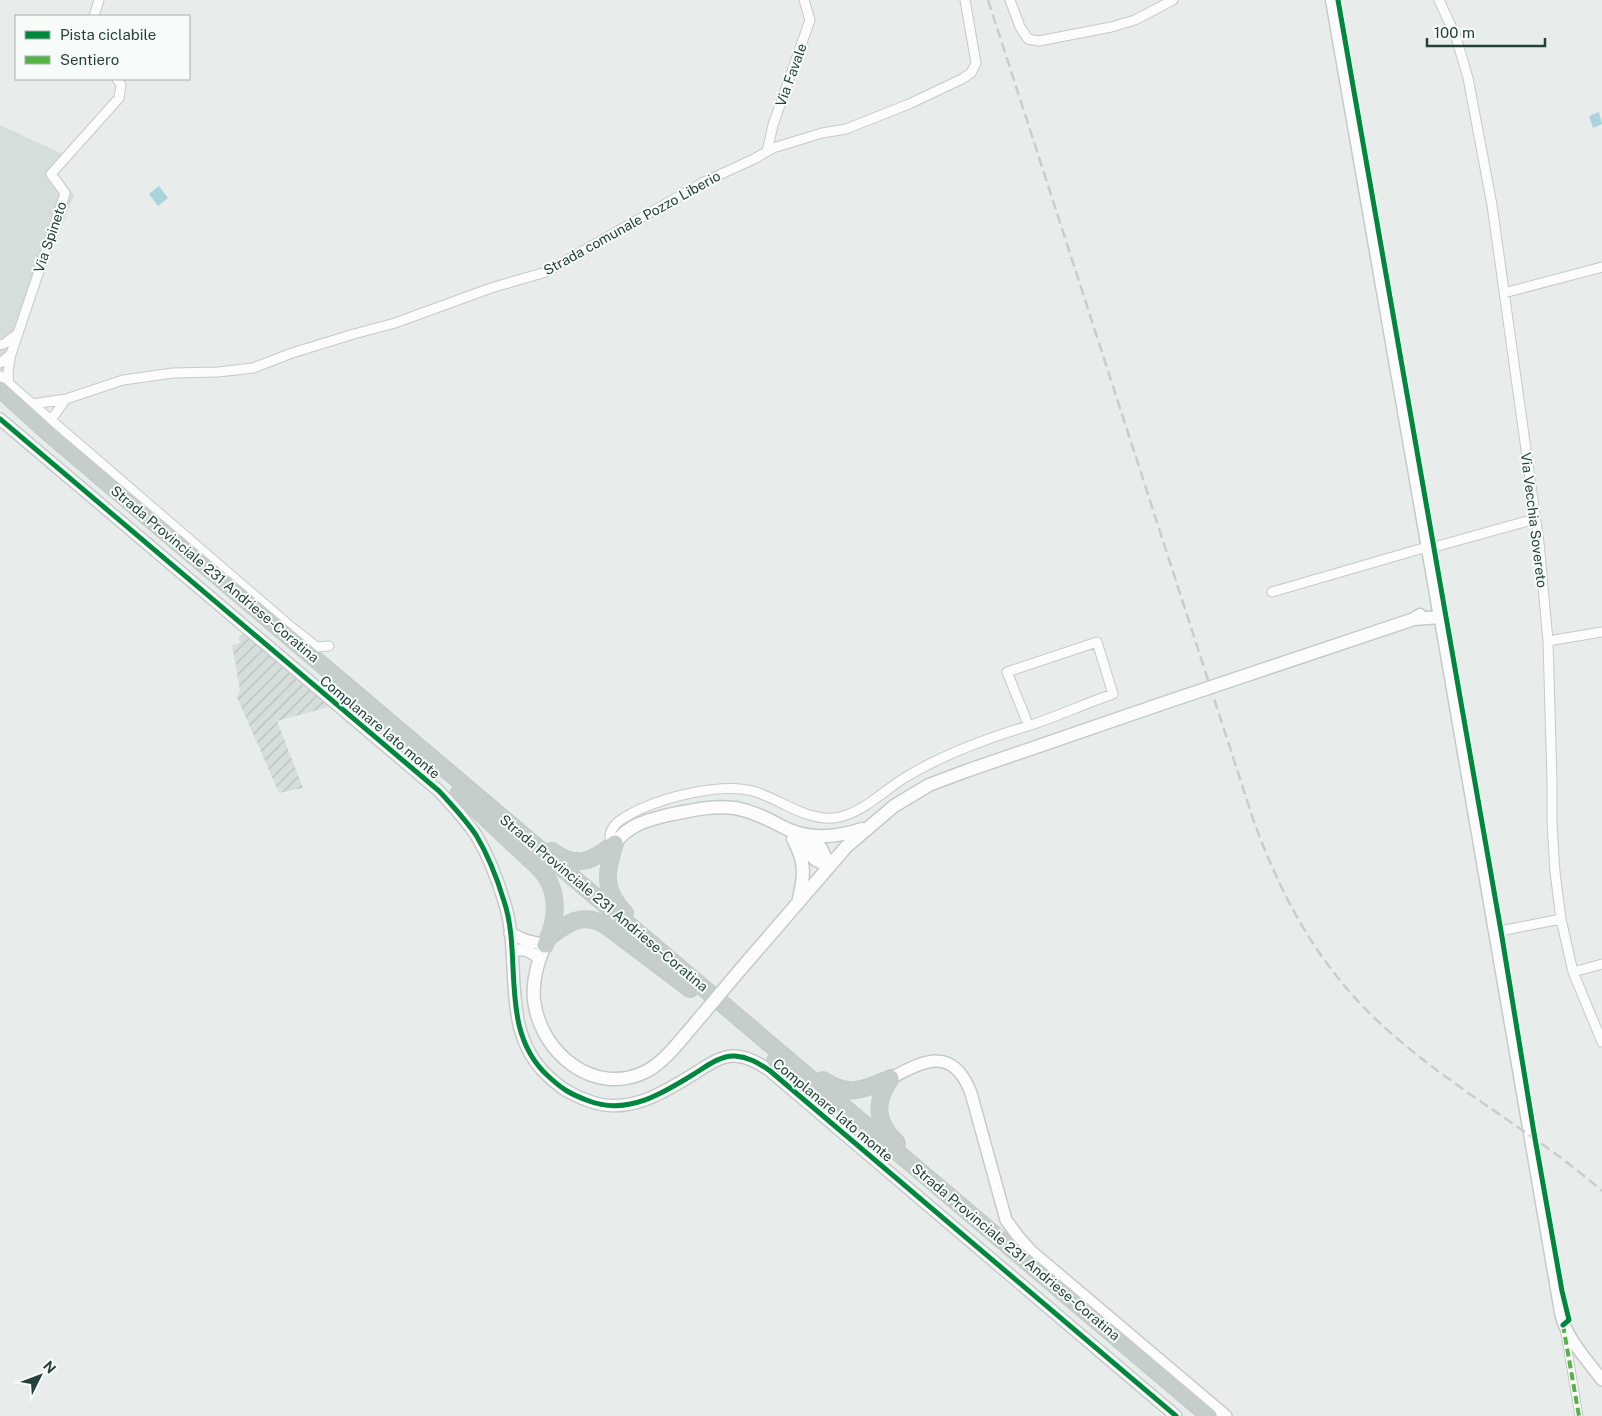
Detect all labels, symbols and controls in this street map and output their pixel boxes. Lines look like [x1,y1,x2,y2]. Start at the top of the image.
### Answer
legend [15,15,190,80]
scale bar [1427,15,1544,47]
text: 100 m [1434,24,1475,41]
text: Pista ciclabile [60,26,156,43]
street label: Via Favale [772,41,810,109]
text: Sentiero [60,51,119,68]
street label: Strada comunale Pozzo Liberio [541,168,723,278]
street label: Via Spineto [30,199,70,275]
street label: Via Vecchia Sovereto [1518,451,1550,589]
street label: Strada Provinciale 231 Andriese-Coratina [108,482,322,666]
street label: Complanare lato monte [317,672,443,782]
street label: Strada Provinciale 231 Andriese-Coratina [497,811,711,995]
street label: Complanare lato monte [770,1055,896,1165]
street label: Strada Provinciale 231 Andriese-Coratina [909,1160,1123,1344]
north arrow [15,1351,65,1401]
text: N [40,1358,59,1377]

